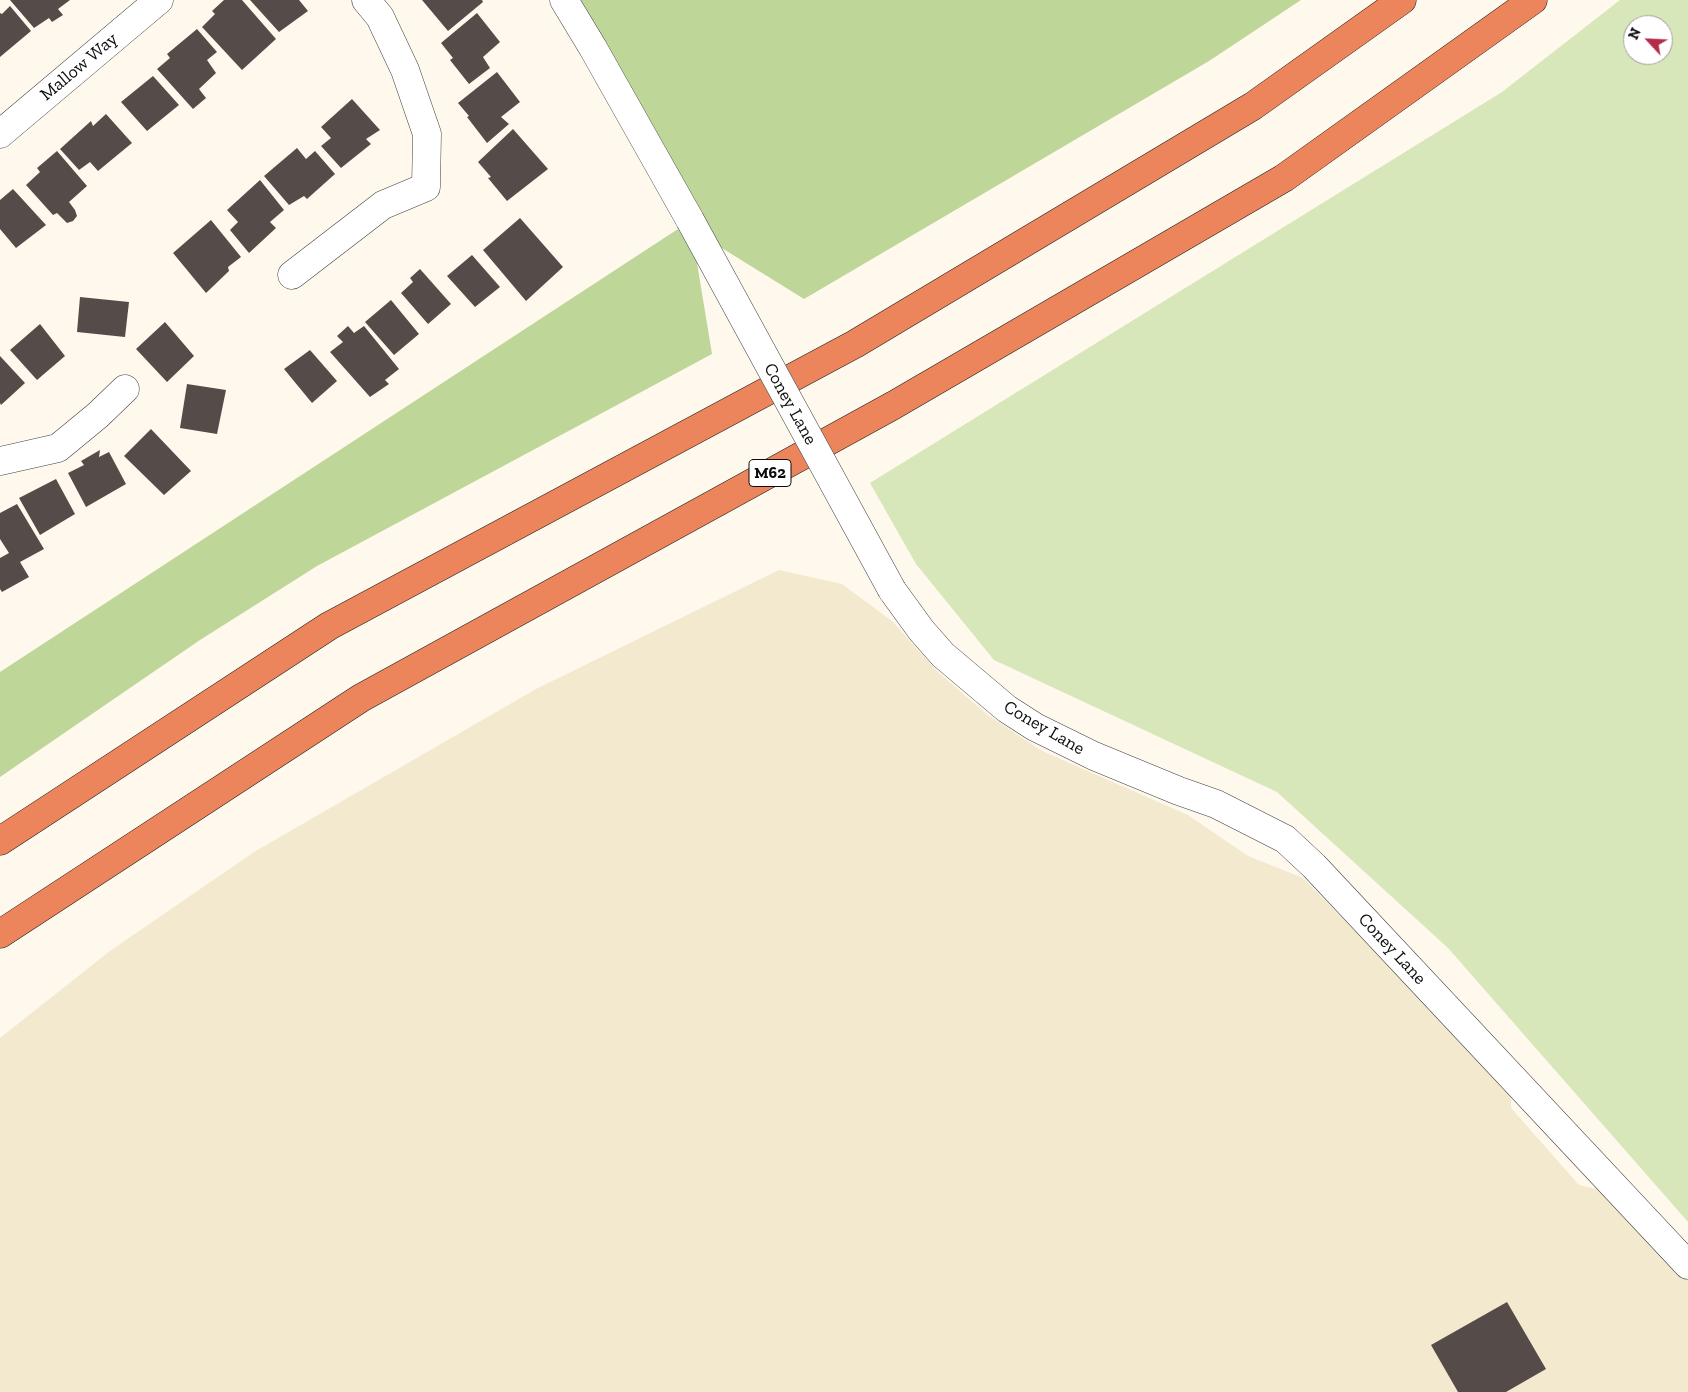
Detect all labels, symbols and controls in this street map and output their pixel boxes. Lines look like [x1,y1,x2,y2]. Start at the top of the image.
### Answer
north arrow [1623,15,1673,65]
text: N [1625,25,1645,42]
street label: Mallow Way [36,28,122,106]
street label: Coney Lane [759,359,821,449]
road number: M62 [749,459,791,486]
street label: Coney Lane [1000,696,1088,760]
street label: Coney Lane [1353,909,1431,989]

